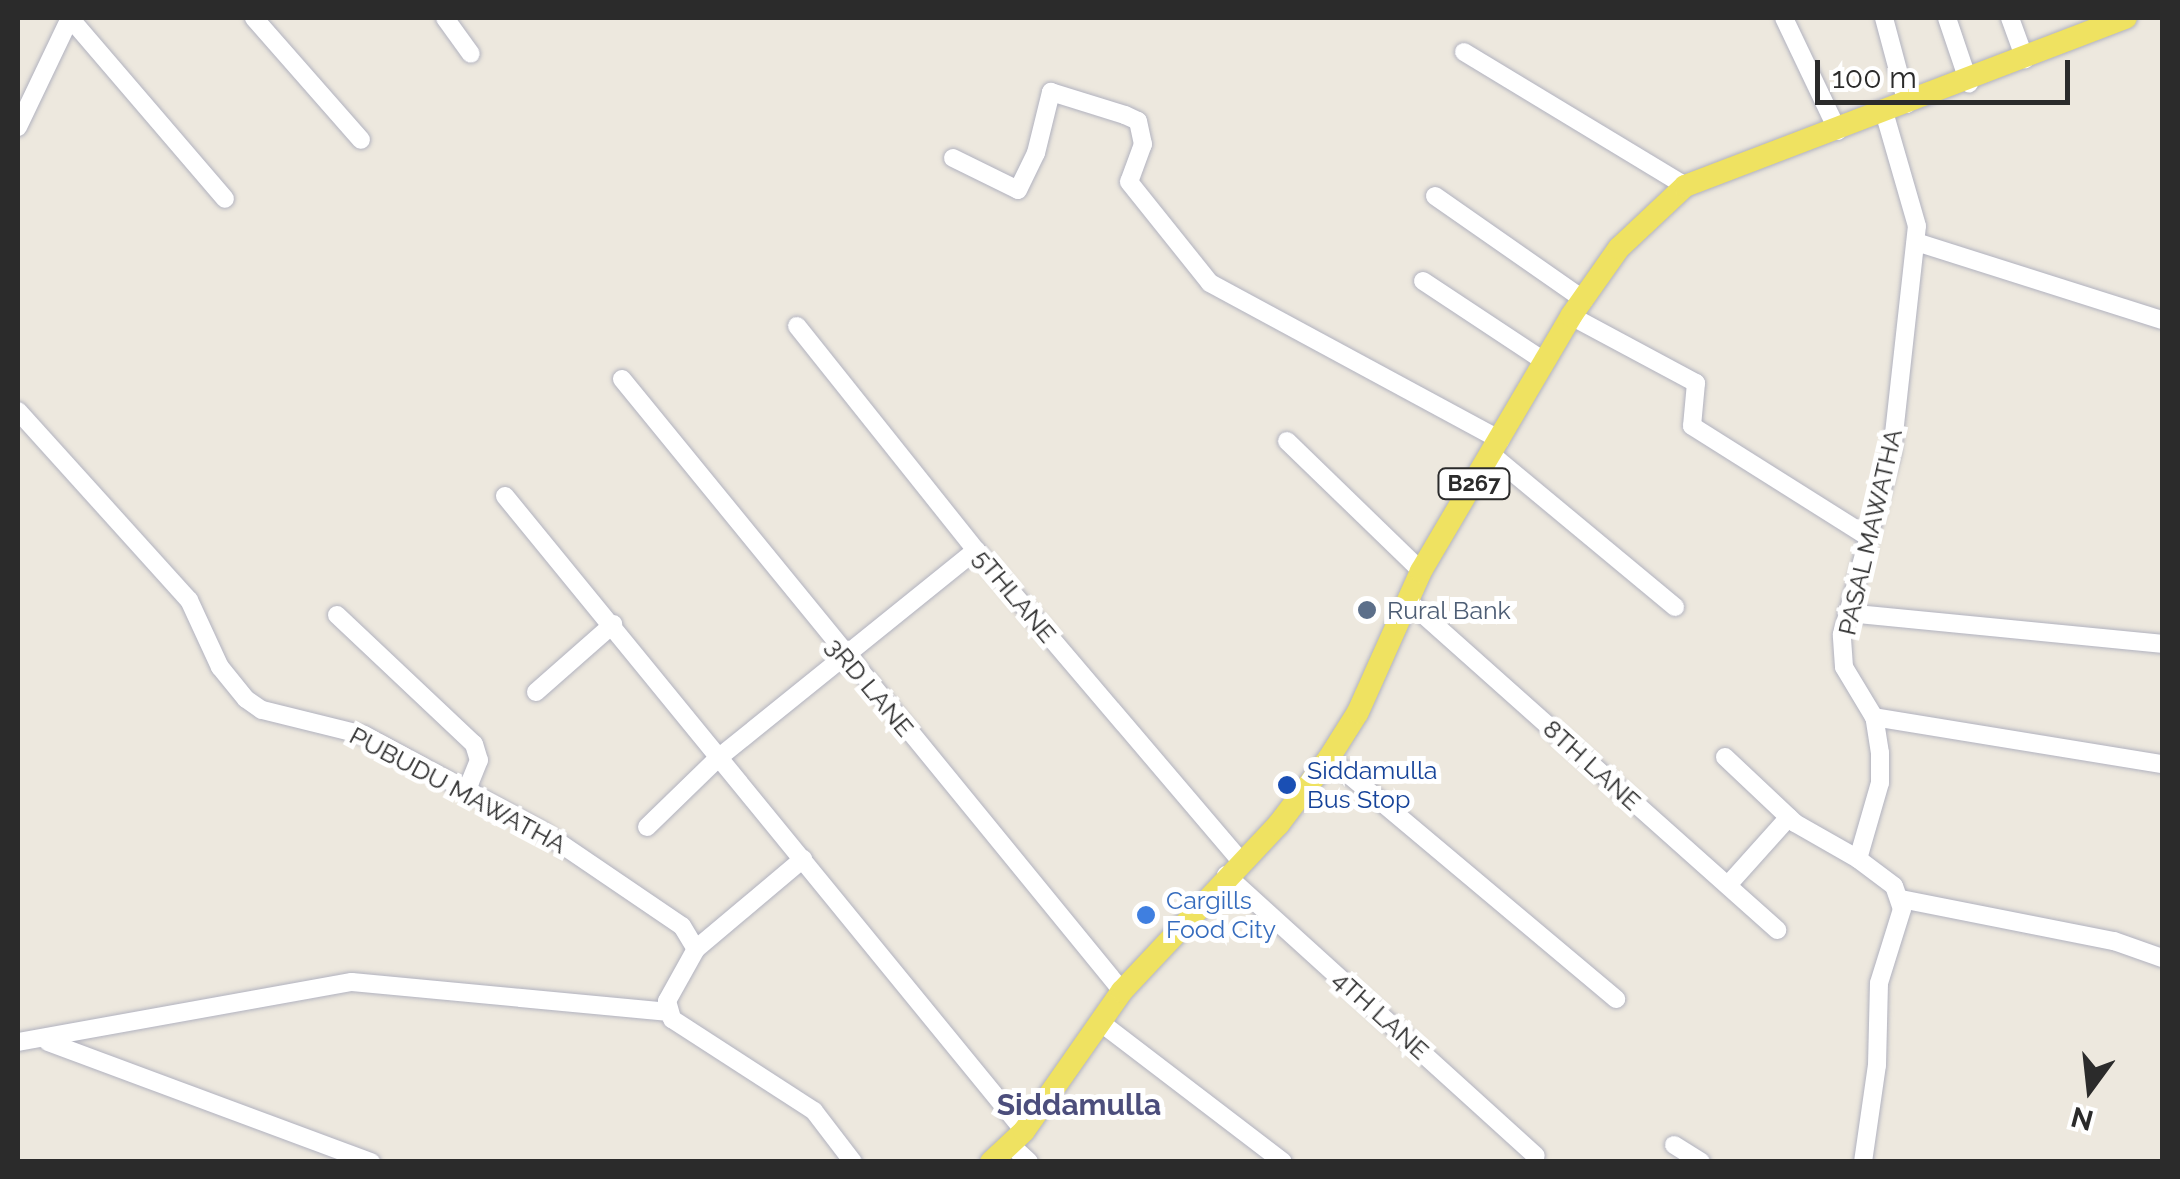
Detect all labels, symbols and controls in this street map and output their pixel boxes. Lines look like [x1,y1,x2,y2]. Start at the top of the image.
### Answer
scale bar [1820,40,2075,102]
text: 100 m [1832,60,1917,95]
street label: PASAL MAWATHA [1832,426,1908,638]
road number: B267 [1436,467,1512,501]
street label: 5THLANE [967,543,1063,649]
place label: Rural Bank [1387,595,1512,625]
marker: Rural Bank [1356,599,1378,621]
street label: 3RD LANE [820,631,920,743]
street label: 8TH LANE [1537,713,1647,817]
street label: PUBUDU MAWATHA [345,720,571,860]
place label: Siddamulla Bus Stop [1307,756,1437,815]
marker: Siddamulla Bus Stop [1276,774,1298,796]
place label: Cargills Food City [1166,886,1276,945]
marker: Cargills Food City [1135,904,1157,926]
street label: 4TH LANE [1327,964,1435,1066]
north arrow [2040,1039,2140,1139]
district label: Siddamulla [997,1087,1161,1123]
text: N [2068,1100,2097,1137]

